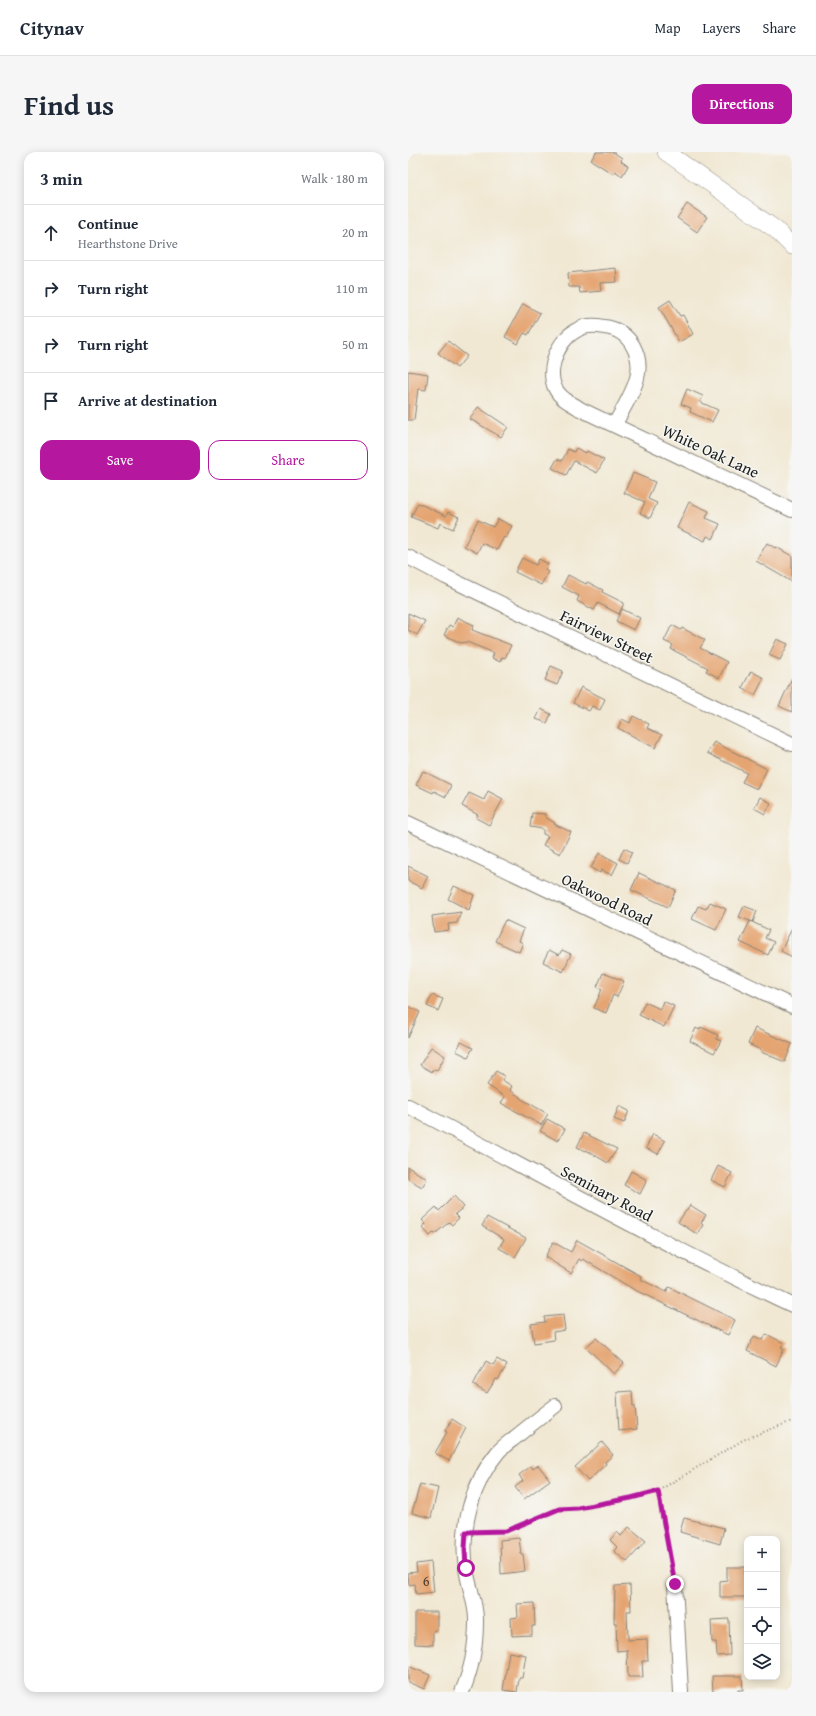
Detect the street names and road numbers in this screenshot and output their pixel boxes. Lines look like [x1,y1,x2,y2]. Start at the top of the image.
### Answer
street label: White Oak Lane [659,418,763,484]
street label: Fairview Street [556,603,658,669]
street label: Oakwood Road [558,867,657,932]
street label: Seminary Road [557,1159,658,1228]

